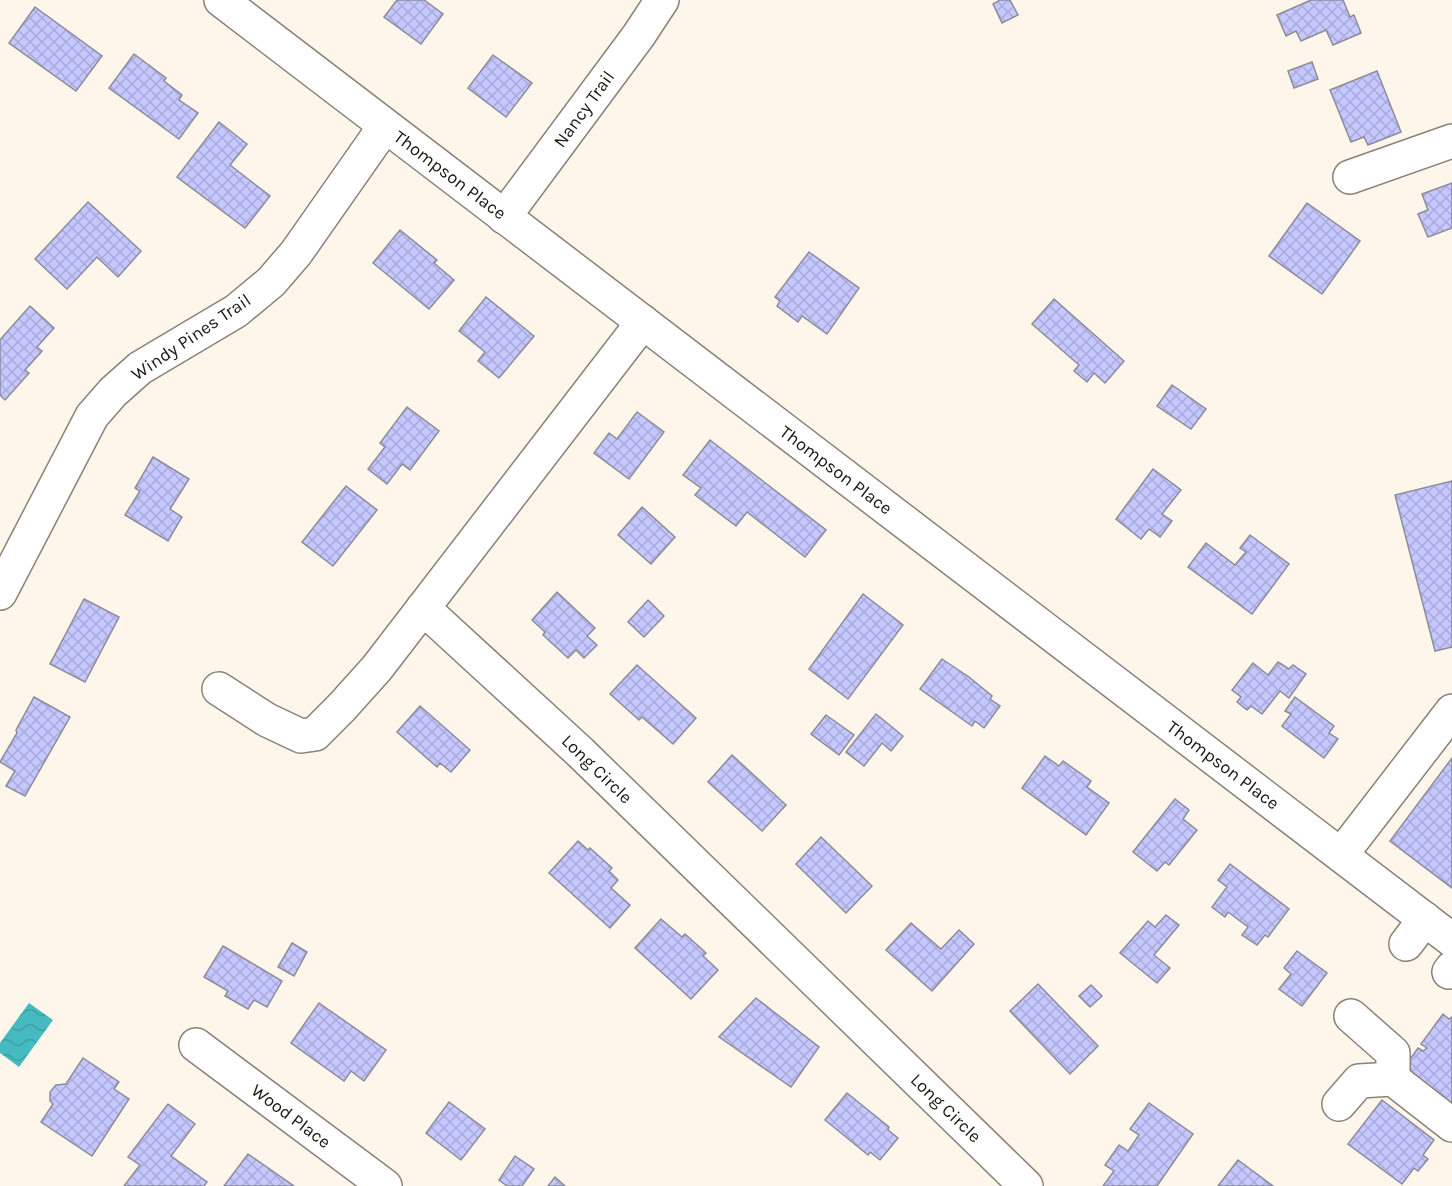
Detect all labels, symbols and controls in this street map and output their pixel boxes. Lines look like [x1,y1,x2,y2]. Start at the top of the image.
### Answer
street label: Nancy Trail [549,66,619,152]
street label: Thompson Place [389,126,511,224]
street label: Windy Pines Trail [127,289,255,385]
street label: Thompson Place [775,421,897,519]
street label: Thompson Place [1162,716,1284,814]
street label: Long Circle [557,730,637,808]
street label: Long Circle [906,1069,986,1147]
street label: Wood Place [247,1079,335,1153]

